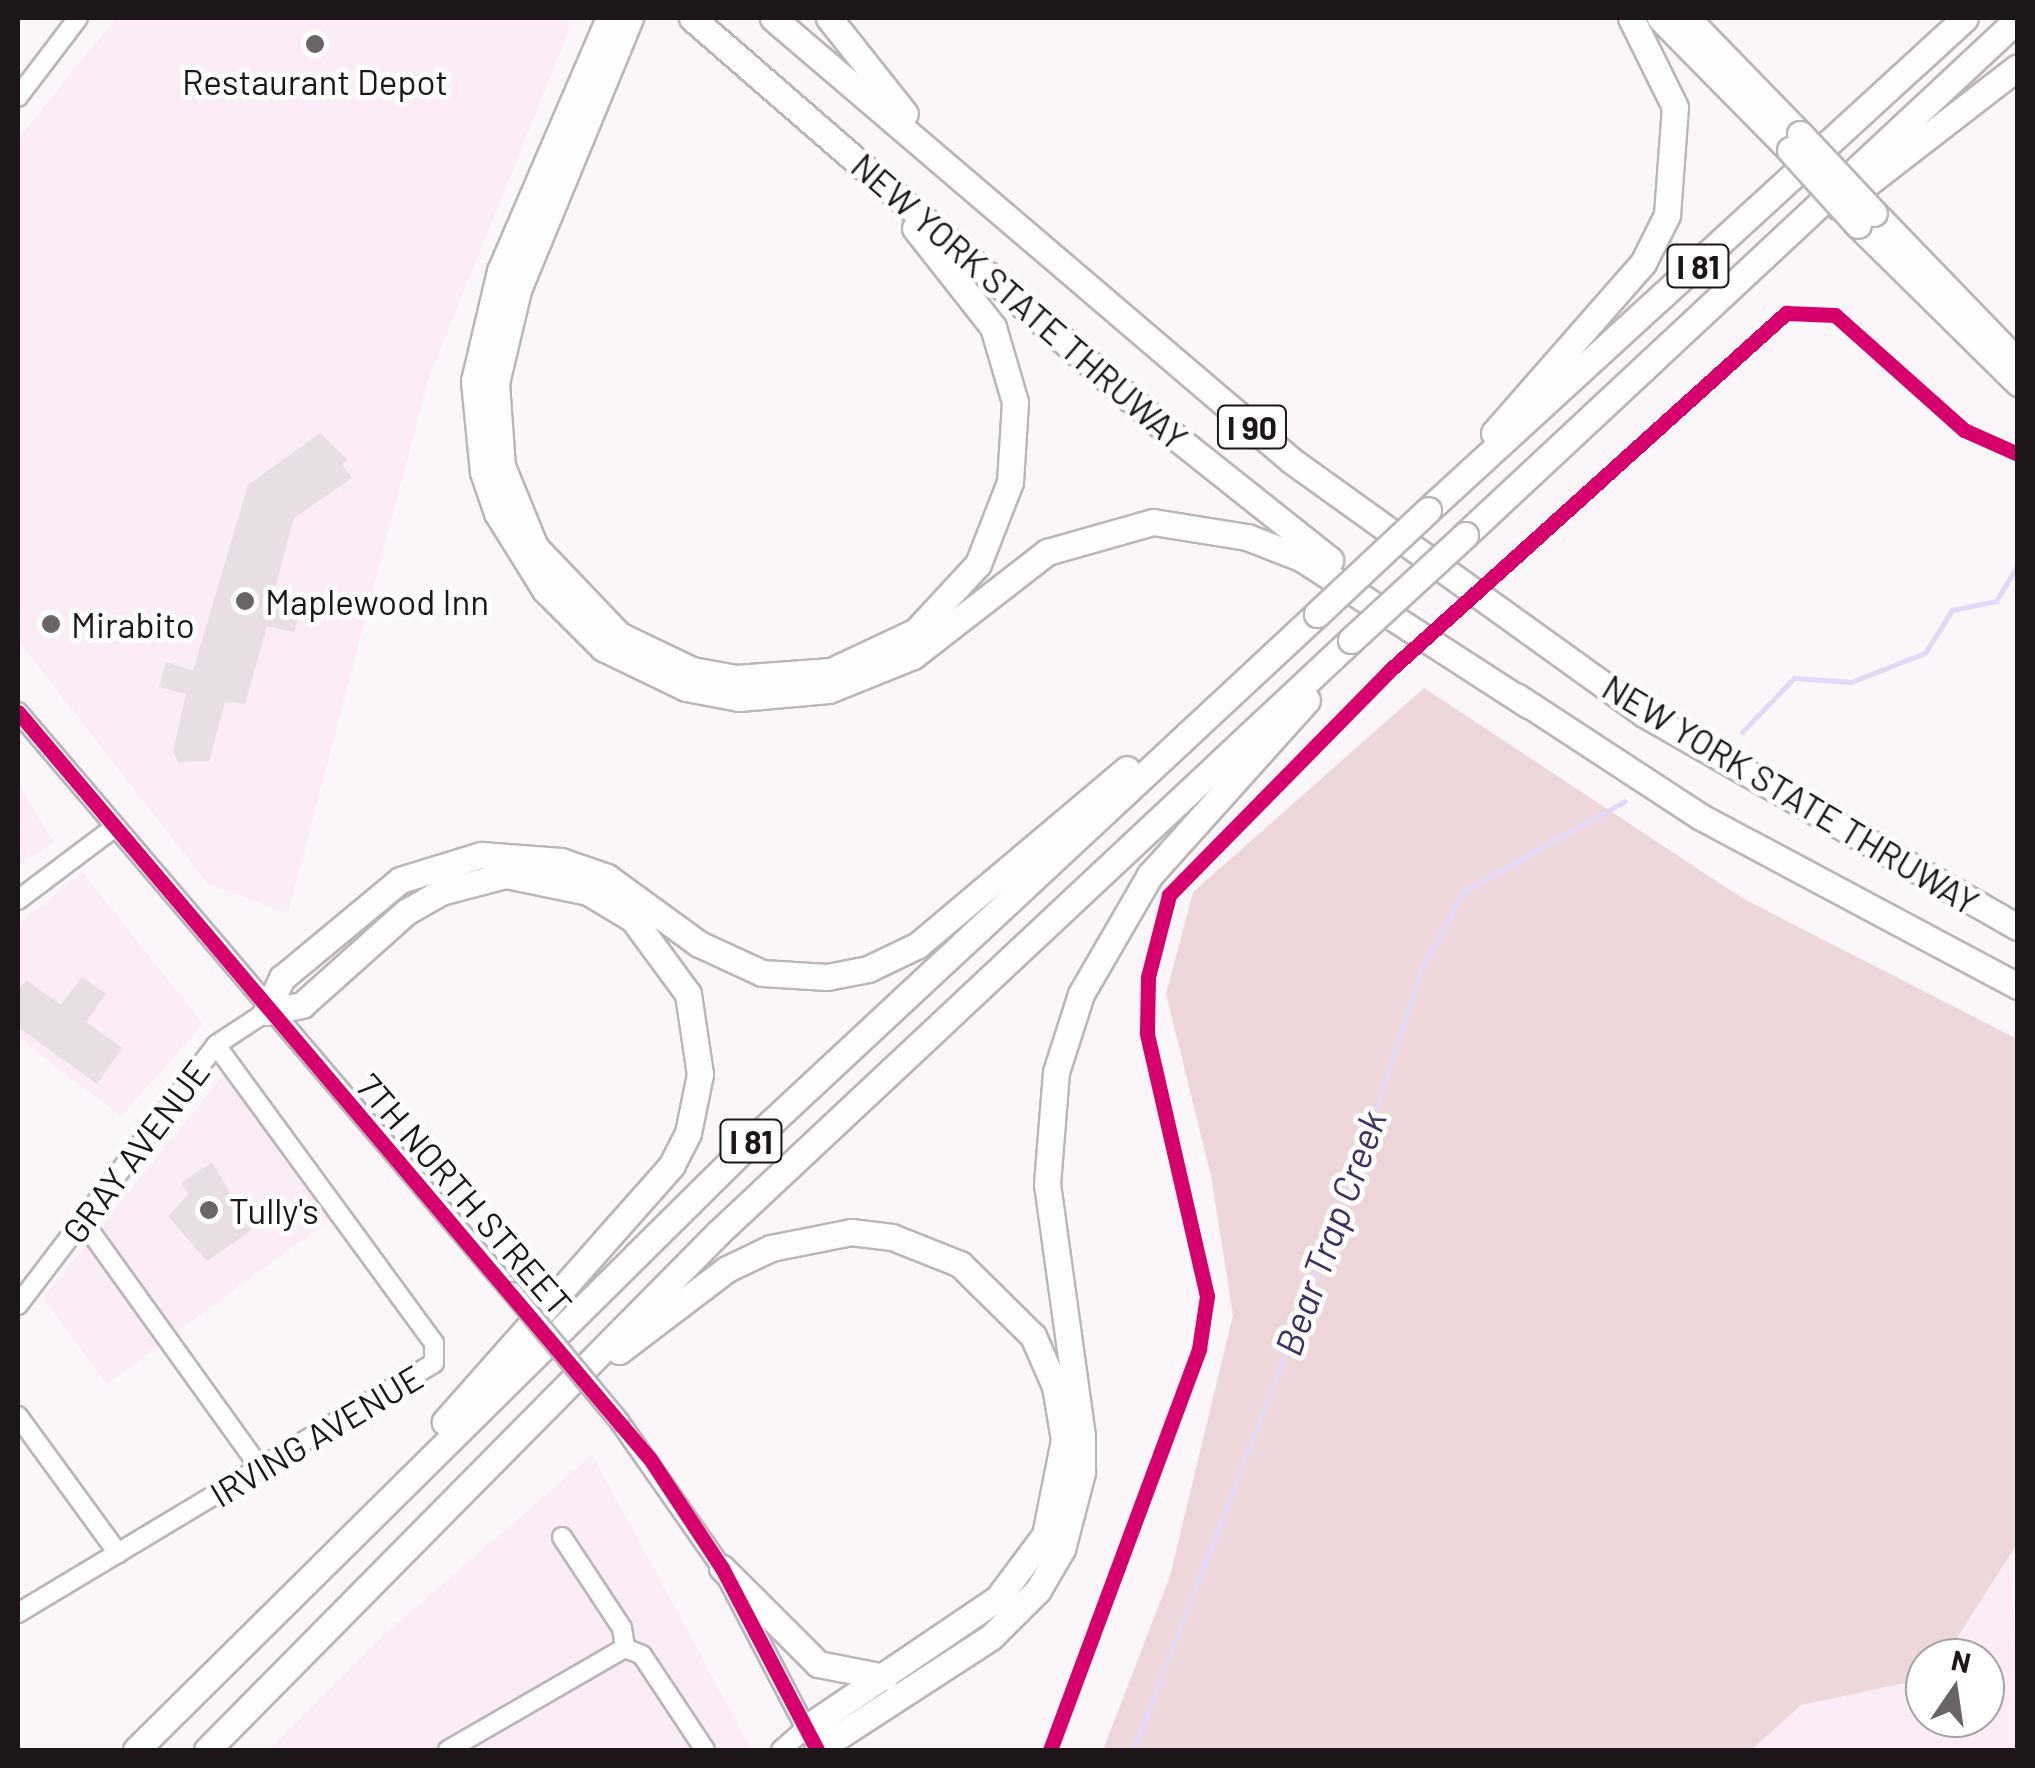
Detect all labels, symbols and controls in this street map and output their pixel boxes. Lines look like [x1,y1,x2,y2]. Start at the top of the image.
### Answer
marker: Restaurant Depot [304,33,326,55]
place label: Restaurant Depot [182,60,448,102]
street label: NEW YORK STATE THRUWAY [844,144,1196,458]
road number: I 81 [1666,239,1730,293]
road number: I 90 [1214,400,1290,454]
place label: Maplewood Inn [265,580,489,622]
marker: Maplewood Inn [234,590,256,612]
place label: Mirabito [71,603,195,645]
marker: Mirabito [40,613,62,635]
street label: NEW YORK STATE THRUWAY [1596,665,1986,923]
street label: GRAY AVENUE [53,1051,217,1251]
street label: 7TH NORTH STREET [349,1065,581,1323]
water label: Bear Trap Creek [1265,1105,1395,1361]
road number: I 81 [718,1114,784,1168]
place label: Tully's [229,1189,319,1231]
marker: Tully's [198,1199,220,1221]
street label: IRVING AVENUE [202,1355,430,1515]
north arrow [1905,1638,2005,1738]
text: N [1948,1642,1974,1679]

